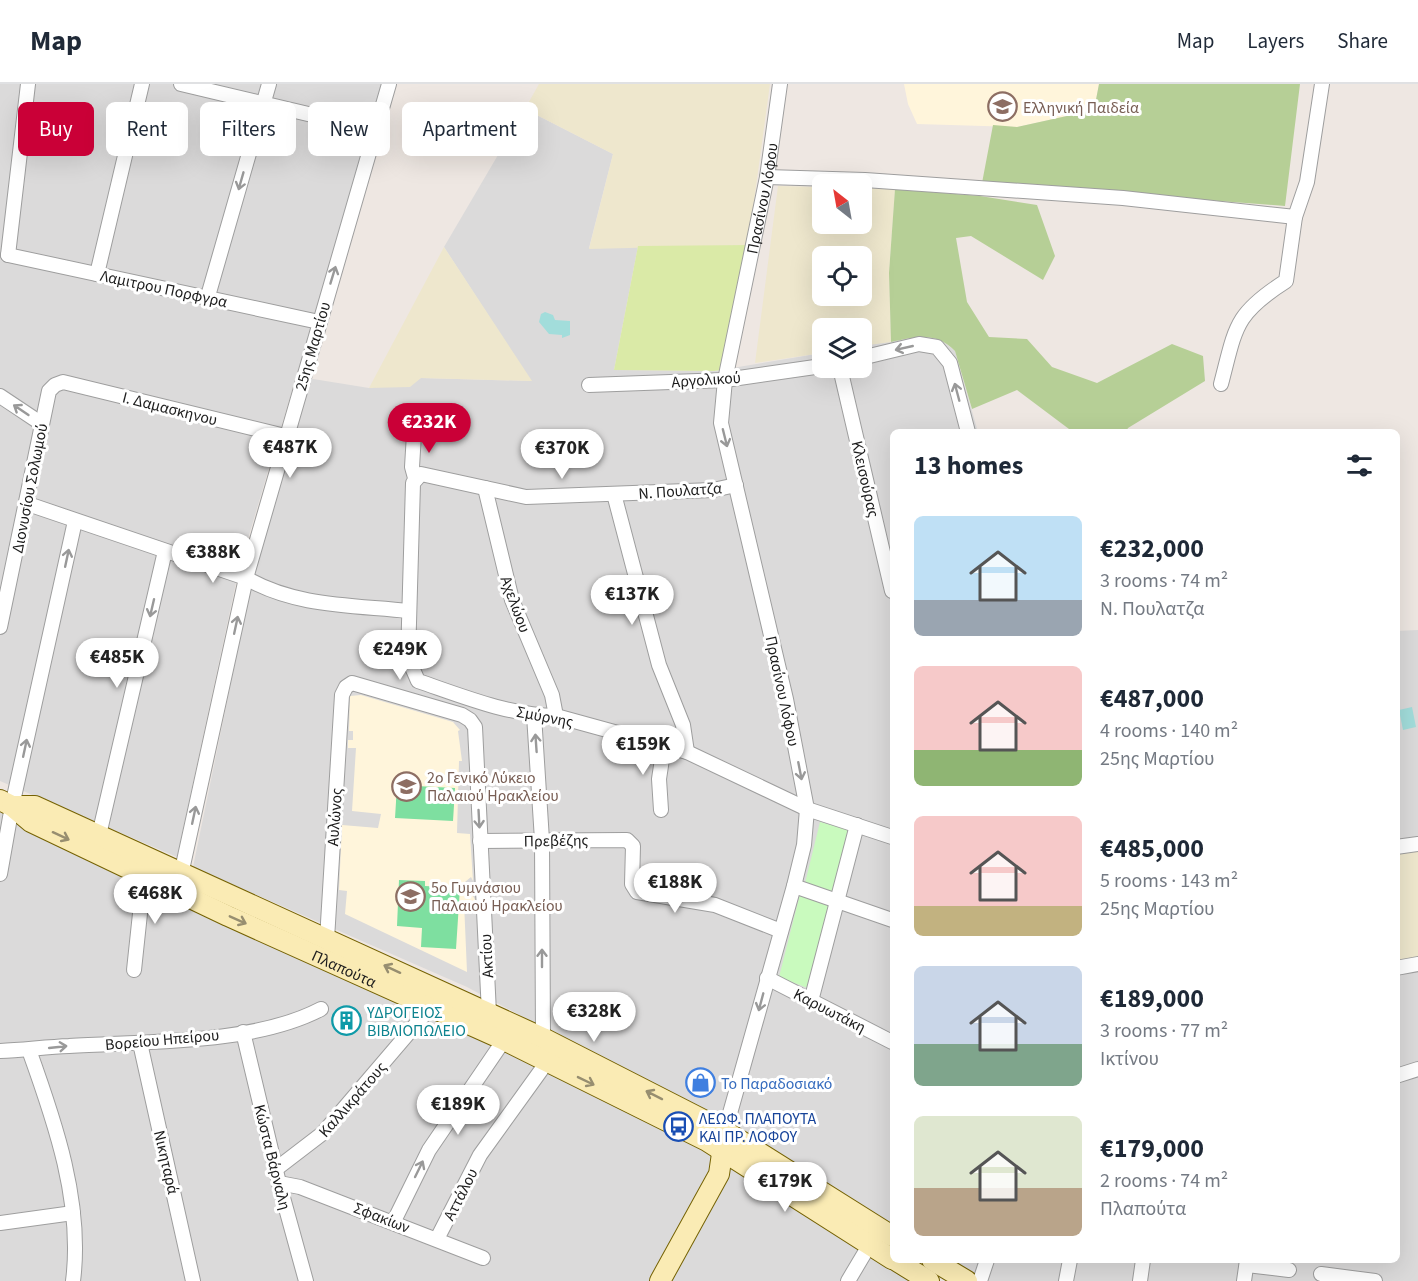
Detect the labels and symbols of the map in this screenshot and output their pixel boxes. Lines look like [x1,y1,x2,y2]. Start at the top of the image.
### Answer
school or university icon: Ελληνική Παιδεία [986,91,1018,123]
place label: Ελληνική Παιδεία [1023,97,1139,119]
street label: Πρασίνου Λόφου [741,141,784,256]
one-way arrow [235,171,246,190]
north arrow [812,174,872,234]
street label: Λαμιτρου Πορφγρα [98,265,229,313]
one-way arrow [329,266,340,285]
street label: 25ης Μαρτίου [290,299,336,393]
one-way arrow [895,343,914,355]
street label: Αργολικού [671,367,742,393]
one-way arrow [951,383,963,402]
street label: Ι. Δαμασκηνου [120,387,220,431]
pin: €232K [387,403,471,454]
one-way arrow [13,404,29,416]
street label: Διονυσίου Σολωμού [7,422,53,555]
pin: €487K [248,428,332,479]
one-way arrow [719,428,731,447]
pin: €370K [520,429,604,480]
street label: Κλεισούρας [846,439,885,520]
street label: Ν. Πουλατζα [638,477,723,505]
pin: €388K [171,533,255,584]
one-way arrow [61,549,73,568]
street label: Αχελώου [495,573,535,636]
pin: €137K [590,575,674,626]
one-way arrow [146,598,158,617]
one-way arrow [231,615,242,635]
pin: €249K [358,630,442,681]
street label: Πρασίνου Λόφου [760,634,804,749]
pin: €485K [75,638,159,689]
street label: Σμύρνης [515,701,575,733]
pin: €159K [601,725,685,776]
one-way arrow [530,733,541,753]
one-way arrow [19,739,31,758]
one-way arrow [795,761,806,781]
place label: 2ο Γενικό Λύκειο Παλαιού Ηρακλείου [427,767,559,807]
school or university icon: 2ο Γενικό Λύκειο Παλαιού Ηρακλείου [390,770,422,802]
street label: Αυλώνος [322,787,348,847]
one-way arrow [189,806,201,825]
one-way arrow [474,808,485,828]
street label: Πρεβέζης [523,829,589,853]
one-way arrow [52,831,70,843]
pin: €188K [633,863,717,914]
pin: €468K [113,874,197,925]
place label: 5ο Γυμνάσιου Παλαιού Ηρακλείου [431,877,563,917]
school or university icon: 5ο Γυμνάσιου Παλαιού Ηρακλείου [394,880,426,912]
one-way arrow [228,915,246,926]
street label: Ακτίου [475,933,499,979]
street label: Πλαπούτα [308,945,380,993]
one-way arrow [536,949,548,969]
one-way arrow [383,962,401,974]
street label: Καρυωτάκη [790,983,870,1039]
pin: €328K [552,992,636,1043]
one-way arrow [754,992,766,1011]
place label: ΥΔΡΟΓΕΙΟΣ ΒΙΒΛΙΟΠΩΛΕΙΟ [366,1002,466,1042]
building icon: ΥΔΡΟΓΕΙΟΣ ΒΙΒΛΙΟΠΩΛΕΙΟ [330,1005,362,1037]
street label: Βορείου Ηπείρου [104,1024,220,1056]
one-way arrow [48,1041,68,1052]
street label: Καλλικράτους [314,1057,392,1142]
shop icon: Το Παραδοσιακό [684,1067,716,1099]
place label: Το Παραδοσιακό [721,1073,832,1095]
one-way arrow [577,1076,595,1088]
pin: €189K [416,1085,500,1136]
one-way arrow [646,1089,664,1100]
street label: Κώστα Βάρναλη [248,1102,296,1212]
place label: ΛΕΩΦ. ΠΛΑΠΟΥΤΑ ΚΑΙ ΠΡ. ΛΟΦΟΥ [699,1108,817,1148]
bus stop icon: ΛΕΩΦ. ΠΛΑΠΟΥΤΑ ΚΑΙ ΠΡ. ΛΟΦΟΥ [662,1111,694,1143]
street label: Νικηταρά [148,1128,184,1196]
one-way arrow [414,1160,426,1178]
pin: €179K [743,1162,827,1213]
street label: Αττάλου [438,1164,483,1224]
street label: Σφακίων [350,1197,413,1239]

